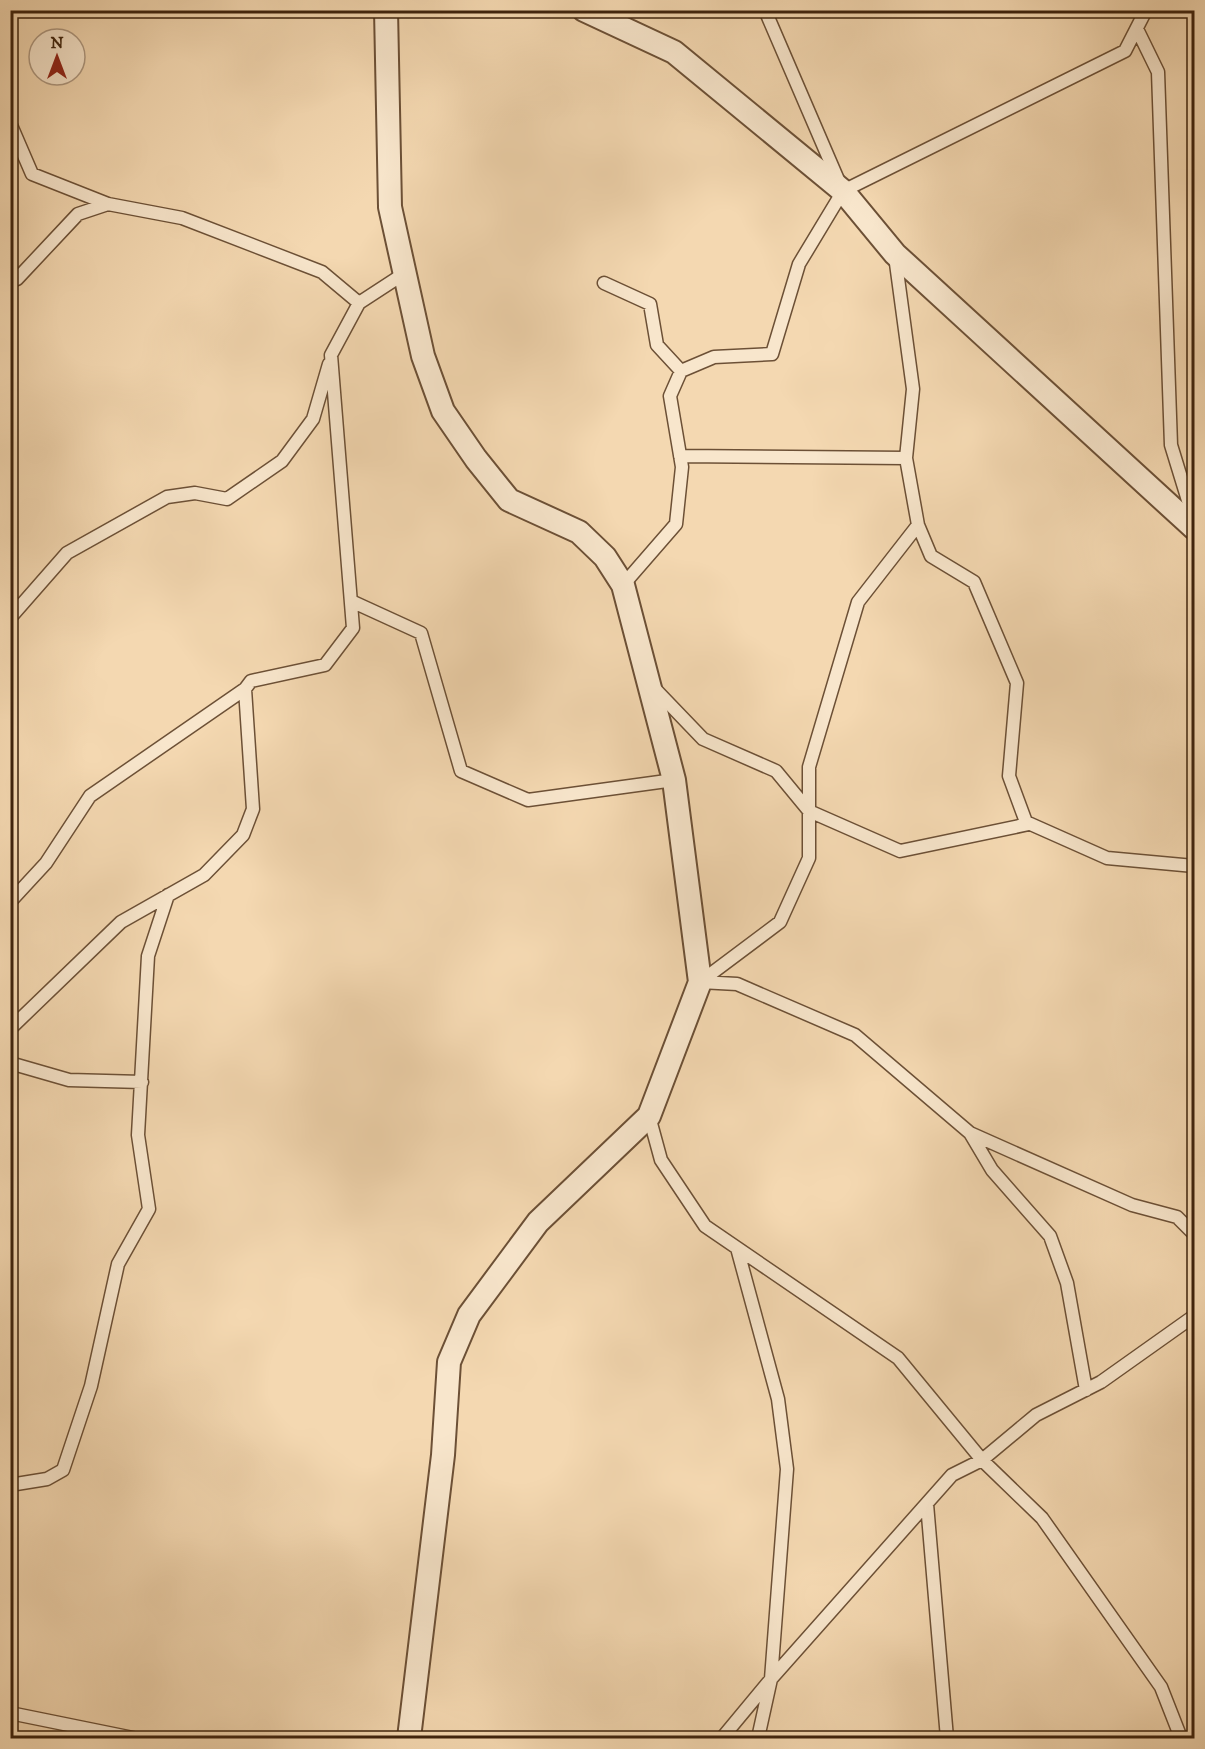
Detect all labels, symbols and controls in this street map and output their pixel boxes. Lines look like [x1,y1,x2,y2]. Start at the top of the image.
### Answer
north arrow [27,27,87,87]
text: N [50,33,64,53]

